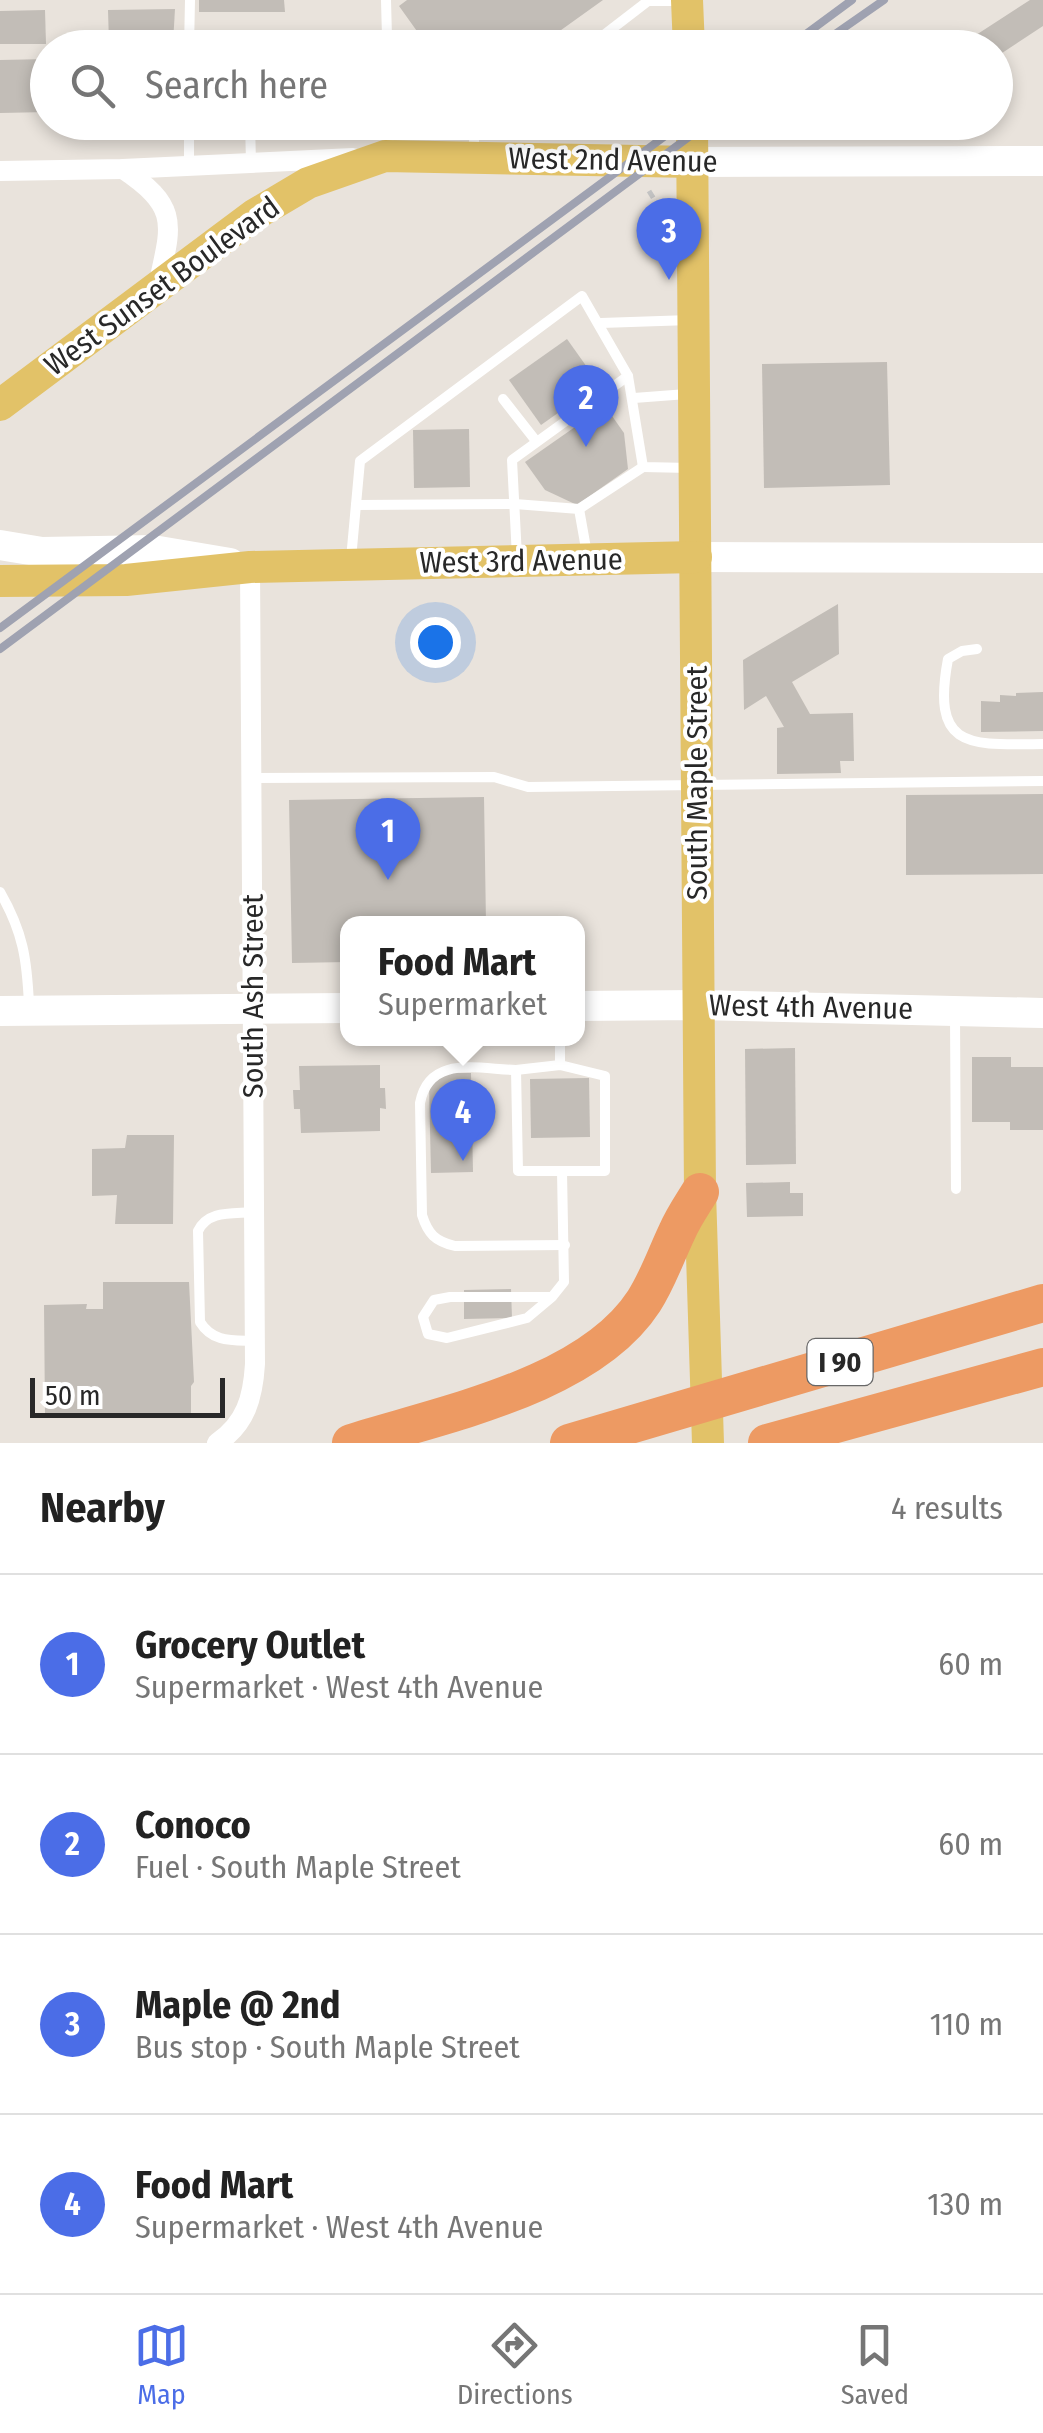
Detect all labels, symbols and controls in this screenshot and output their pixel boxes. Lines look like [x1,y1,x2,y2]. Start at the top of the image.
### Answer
search box [30,30,1013,140]
icon: search [65,58,120,113]
text: Search here [145,62,328,108]
street label: West 2nd Avenue [508,140,718,180]
street label: West Sunset Boulevard [38,189,286,383]
pin: 3 [636,198,702,280]
pin: 2 [554,364,618,447]
street label: West 3rd Avenue [419,541,623,581]
your location [410,617,461,668]
street label: South Maple Street [679,666,715,900]
pin: 1 [356,798,420,880]
street label: South Ash Street [235,894,271,1098]
popup [340,916,585,1046]
text: Food Mart [378,939,536,985]
text: Supermarket [378,985,547,1023]
street label: West 4th Avenue [709,987,913,1027]
pin: 4 [430,1078,496,1161]
road number: I 90 [808,1339,872,1385]
scale bar [30,1373,225,1418]
text: 50 m [45,1379,101,1412]
text: Nearby [40,1483,165,1533]
text: 4 results [891,1489,1003,1527]
text: Grocery Outlet [135,1622,365,1668]
text: 1 [66,1645,79,1683]
text: 60 m [938,1645,1003,1683]
text: Supermarket · West 4th Avenue [135,1668,543,1706]
text: Conoco [135,1802,251,1848]
text: 2 [65,1825,80,1863]
text: 60 m [938,1825,1003,1863]
text: Fuel · South Maple Street [135,1848,461,1886]
text: Maple @ 2nd [135,1982,340,2028]
text: 3 [65,2005,80,2043]
text: 110 m [930,2005,1003,2043]
text: Bus stop · South Maple Street [135,2028,520,2066]
text: Food Mart [135,2162,293,2208]
text: 4 [64,2185,81,2223]
text: 130 m [927,2185,1003,2223]
text: Supermarket · West 4th Avenue [135,2208,543,2246]
tab: Map [134,2318,189,2411]
tab: Directions [457,2318,573,2411]
tab: Saved [841,2318,909,2411]

